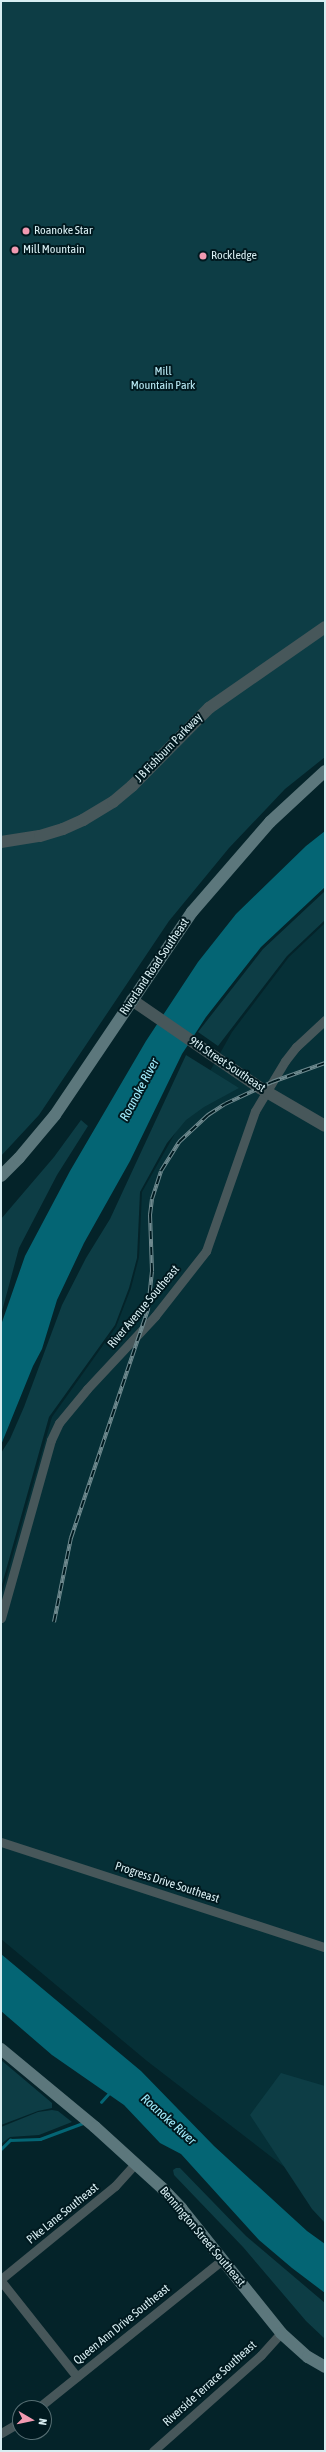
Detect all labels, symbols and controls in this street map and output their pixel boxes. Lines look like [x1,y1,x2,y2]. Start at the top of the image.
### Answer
place label: Roanoke Star [34,224,92,238]
marker: Roanoke Star [21,226,31,236]
place label: Mill Mountain [23,243,85,257]
marker: Mill Mountain [10,245,20,255]
place label: Rockledge [211,249,257,263]
marker: Rockledge [198,251,208,261]
park label: Mill Mountain Park [131,365,195,393]
street label: J B Fishburn Parkway [132,710,206,786]
street label: Riverland Road Southeast [117,916,193,1018]
street label: 9th Street Southeast [186,1034,268,1096]
water label: Roanoke River [117,1056,163,1124]
street label: River Avenue Southeast [105,1263,183,1351]
street label: Progress Drive Southeast [113,1859,221,1907]
water label: Roanoke River [137,2091,199,2149]
street label: Pike Lane Southeast [24,2181,102,2247]
street label: Bennington Street Southeast [156,2184,248,2290]
street label: Queen Ann Drive Southeast [71,2282,173,2368]
street label: Riverside Terrace Southeast [160,2338,260,2430]
north arrow [12,2400,52,2440]
text: N [36,2418,49,2426]

